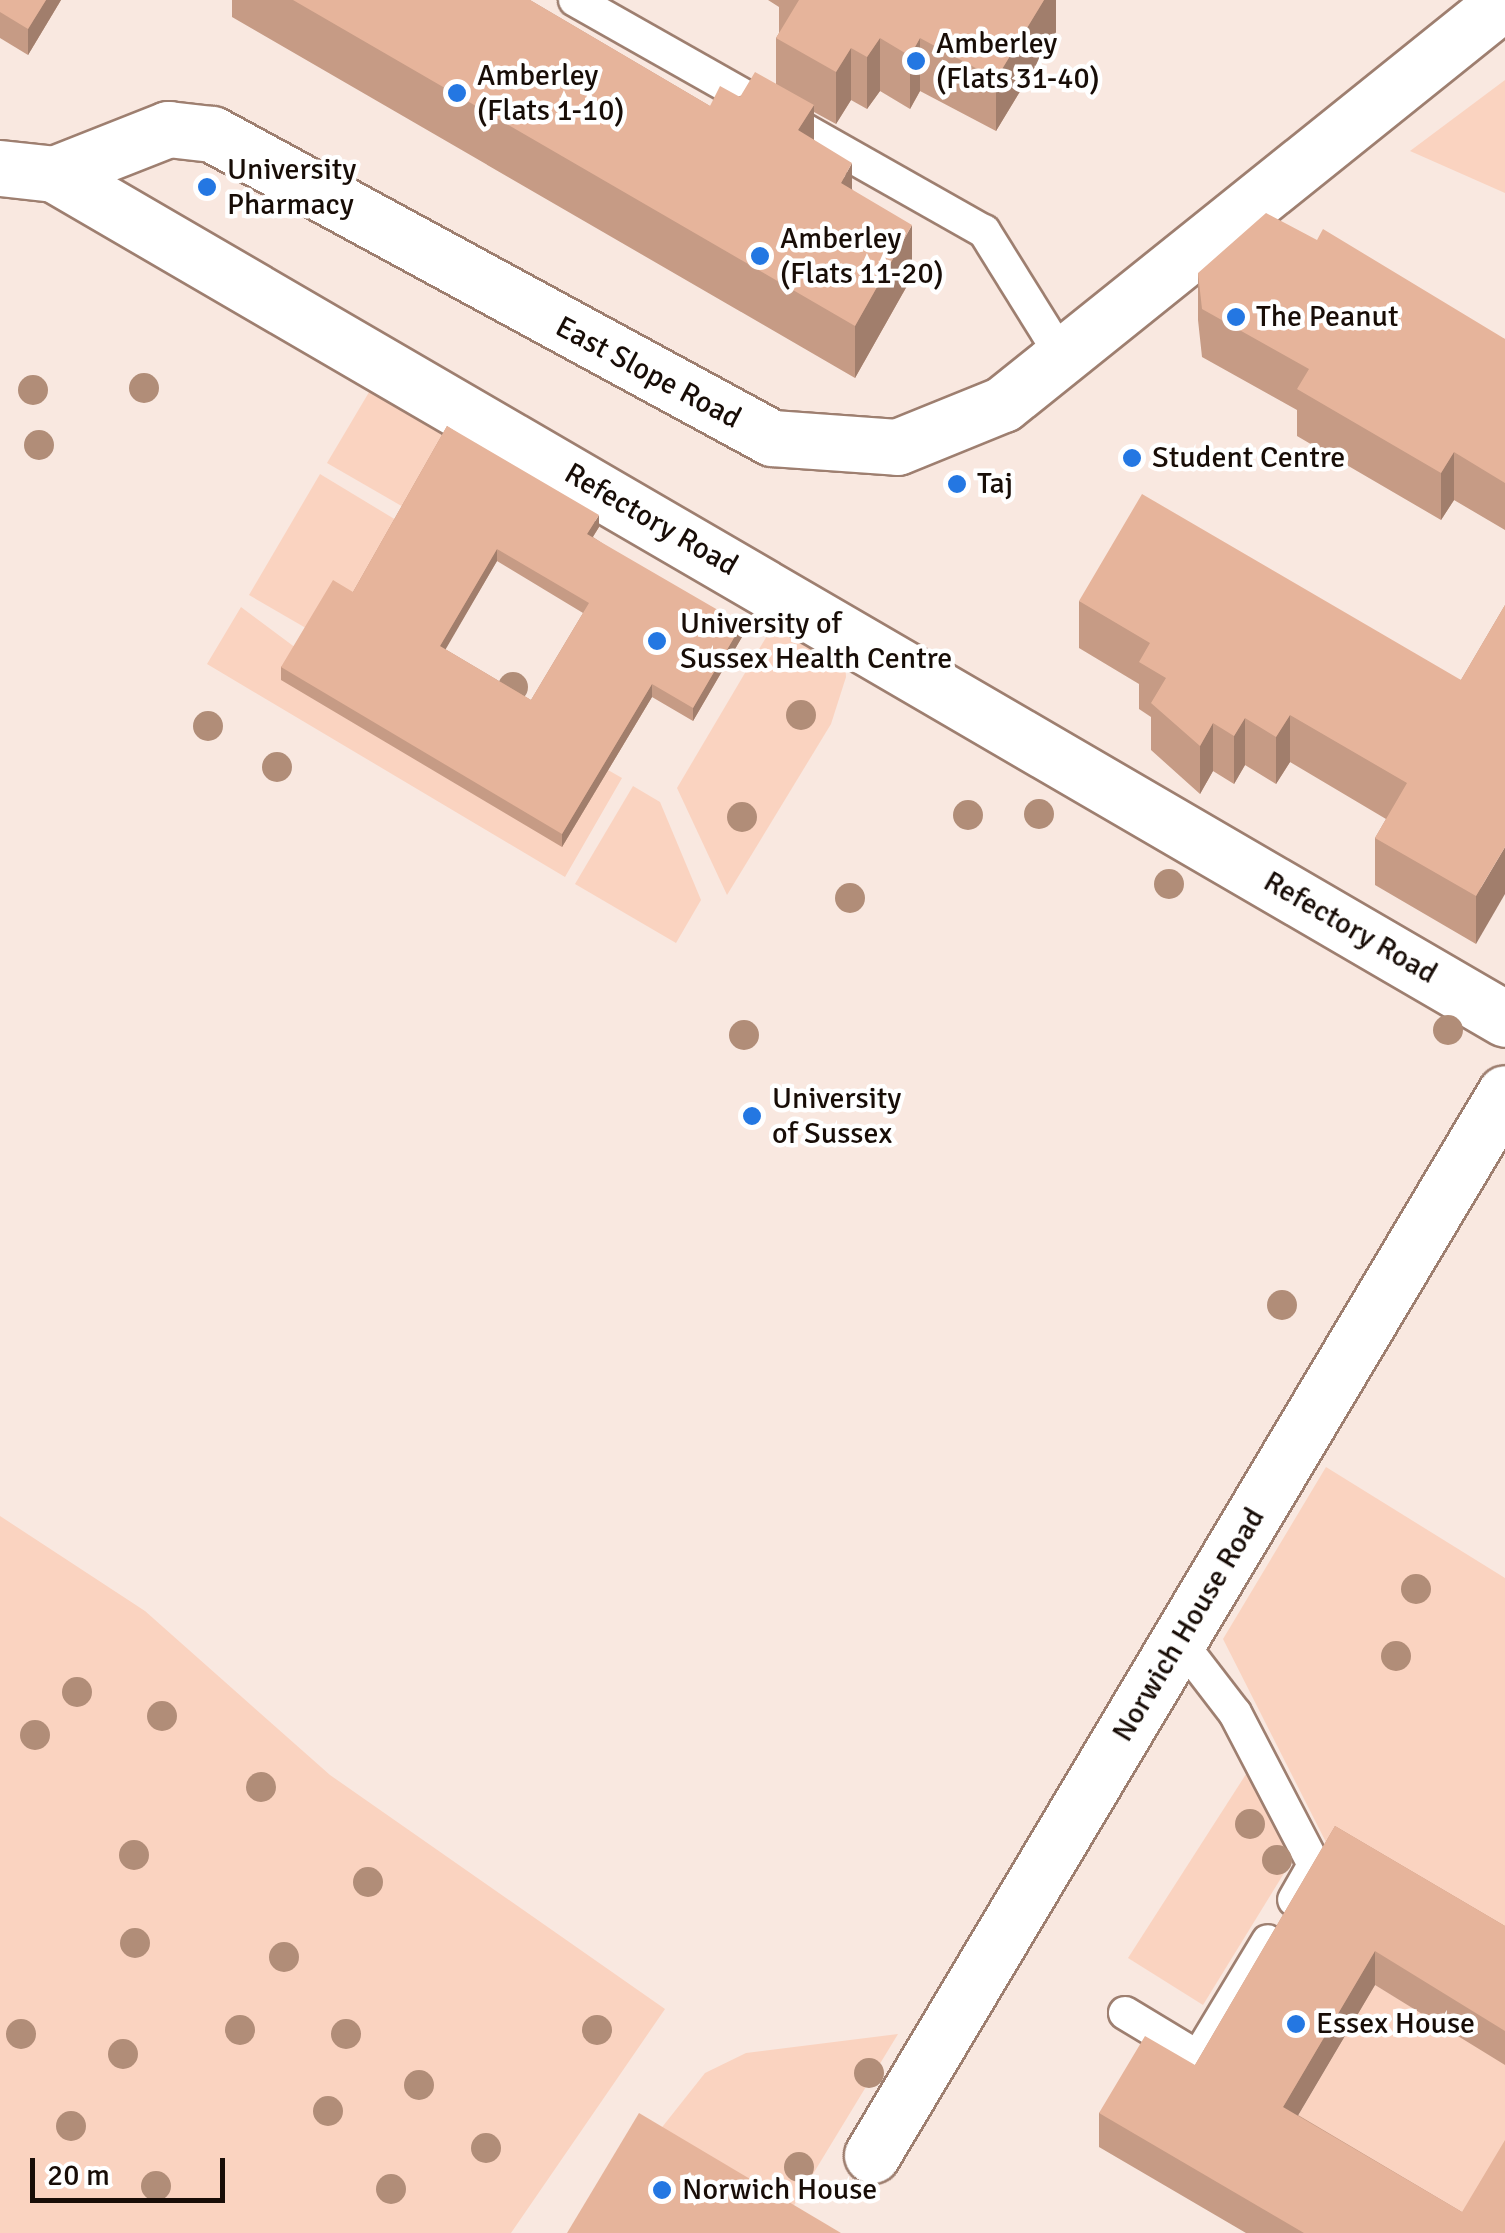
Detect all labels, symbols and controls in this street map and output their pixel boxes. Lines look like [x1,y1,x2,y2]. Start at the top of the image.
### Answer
place label: Amberley (Flats 31-40) [936,26,1100,96]
marker: Amberley (Flats 31-40) [905,50,927,72]
place label: Amberley (Flats 1-10) [477,58,624,128]
marker: Amberley (Flats 1-10) [446,82,468,104]
place label: University Pharmacy [227,152,356,222]
marker: University Pharmacy [196,176,218,198]
place label: Amberley (Flats 11-20) [780,221,944,292]
marker: Amberley (Flats 11-20) [749,245,771,267]
place label: The Peanut [1256,299,1398,335]
marker: The Peanut [1225,306,1247,328]
street label: East Slope Road [549,309,747,437]
place label: Student Centre [1152,440,1345,476]
marker: Student Centre [1121,447,1143,469]
street label: Refectory Road [558,456,744,584]
place label: Taj [977,466,1013,502]
marker: Taj [946,473,968,495]
place label: University of Sussex Health Centre [680,606,952,676]
marker: University of Sussex Health Centre [644,628,670,654]
street label: Refectory Road [1257,864,1443,992]
place label: University of Sussex [772,1081,901,1152]
marker: University of Sussex [741,1105,763,1127]
street label: Norwich House Road [1105,1502,1273,1748]
place label: Essex House [1316,2006,1475,2042]
marker: Essex House [1285,2013,1307,2035]
scale bar [35,2138,230,2200]
text: 20 m [47,2157,110,2194]
place label: Norwich House [682,2172,877,2208]
marker: Norwich House [651,2179,673,2201]

